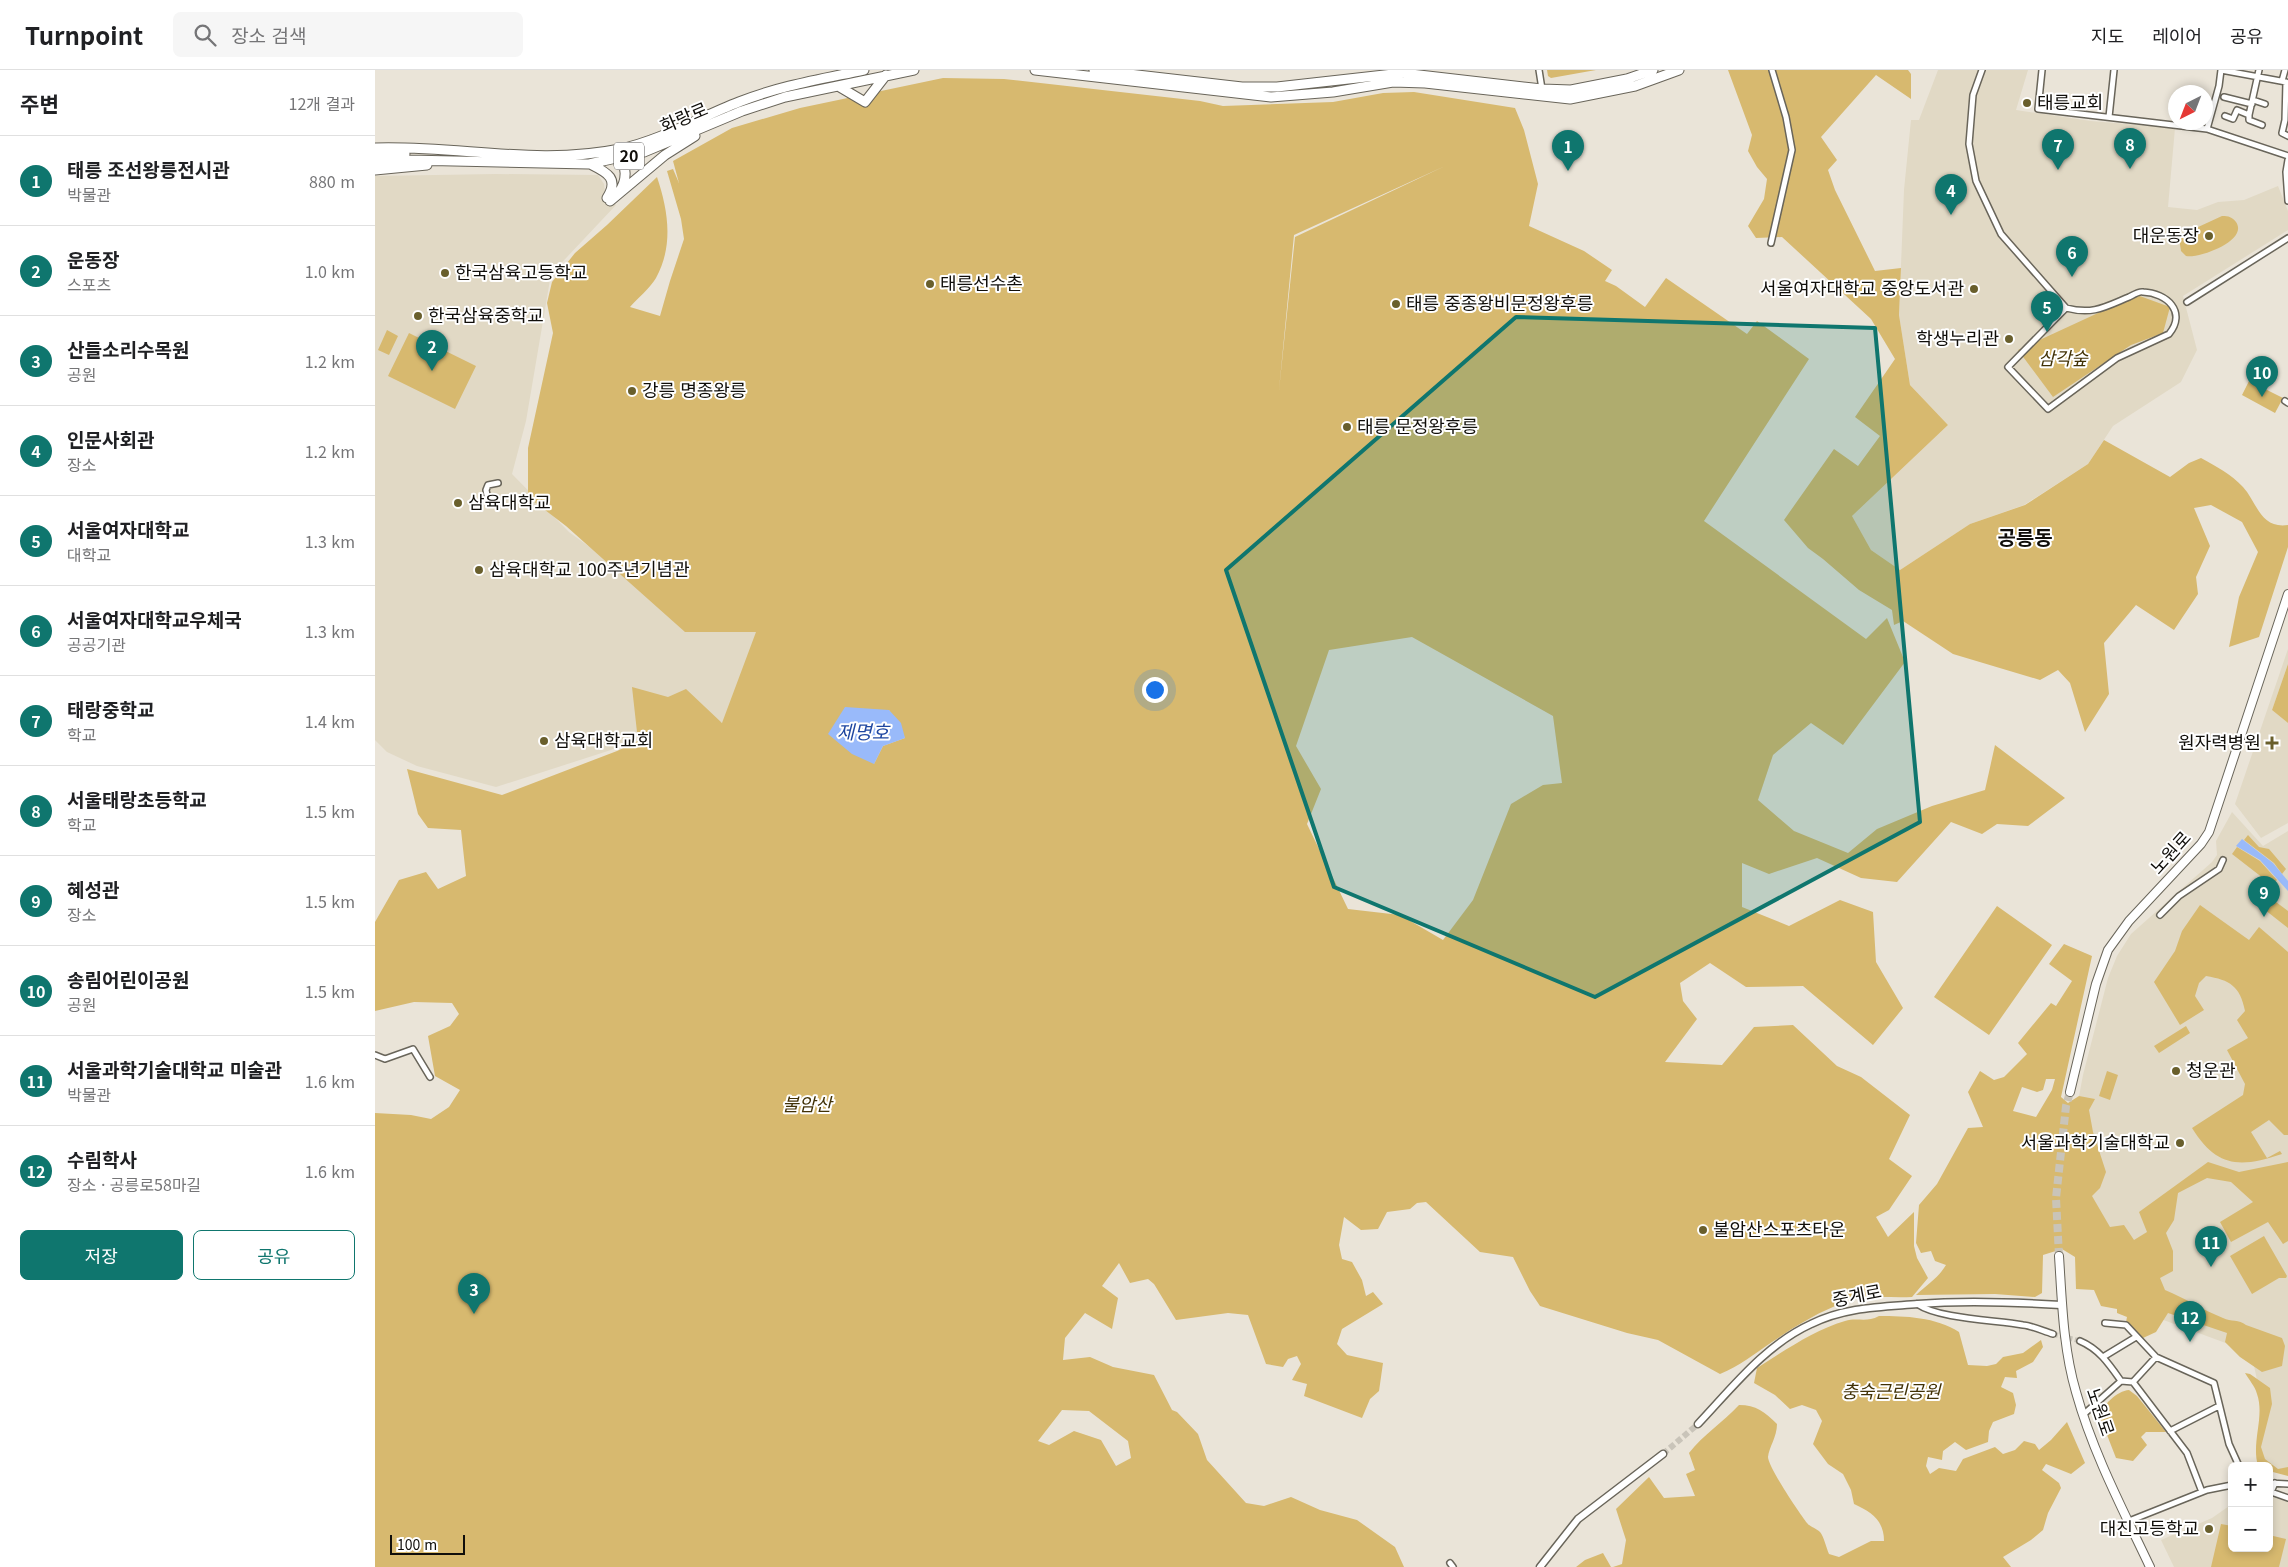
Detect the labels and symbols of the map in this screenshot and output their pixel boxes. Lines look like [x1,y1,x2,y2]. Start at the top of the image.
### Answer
north arrow [2168,85,2213,130]
place label: 태릉교회 [2037,88,2103,114]
street label: 화랑로 [655,94,711,138]
marker: 태릉교회 [2021,97,2033,109]
pin: 8 [2114,128,2146,169]
pin: 7 [2042,129,2074,170]
pin: 1 [1552,130,1584,171]
road number: 20 [614,142,644,170]
pin: 4 [1935,174,1967,215]
place label: 대운동장 [2133,221,2199,247]
marker: 대운동장 [2203,230,2215,242]
pin: 6 [2056,236,2088,277]
place label: 한국삼육고등학교 [455,258,587,284]
marker: 한국삼육고등학교 [439,267,451,279]
place label: 태릉선수촌 [940,269,1023,295]
place label: 서울여자대학교 중앙도서관 [1760,274,1964,300]
marker: 태릉선수촌 [924,278,936,290]
marker: 서울여자대학교 중앙도서관 [1968,283,1980,295]
place label: 태릉 중종왕비문정왕후릉 [1406,289,1593,315]
pin: 5 [2031,291,2063,332]
marker: 태릉 중종왕비문정왕후릉 [1390,298,1402,310]
place label: 한국삼육중학교 [428,301,544,327]
marker: 한국삼육중학교 [412,310,424,322]
place label: 학생누리관 [1916,324,1999,350]
pin: 2 [416,330,448,371]
marker: 학생누리관 [2003,333,2015,345]
park label: 삼각숲 [2038,344,2089,370]
pin: 10 [2246,356,2278,397]
place label: 강릉 명종왕릉 [642,376,746,402]
marker: 강릉 명종왕릉 [626,385,638,397]
place label: 태릉 문정왕후릉 [1357,412,1478,438]
marker: 태릉 문정왕후릉 [1341,421,1353,433]
place label: 삼육대학교 [468,488,551,514]
marker: 삼육대학교 [452,497,464,509]
district label: 공릉동 [1997,522,2053,551]
place label: 삼육대학교 100주년기념관 [489,555,690,581]
marker: 삼육대학교 100주년기념관 [473,564,485,576]
your location [1142,677,1168,703]
water label: 제명호 [837,717,891,744]
place label: 삼육대학교회 [554,726,653,752]
place label: 원자력병원 [2178,728,2261,754]
marker: 삼육대학교회 [538,735,550,747]
marker: 원자력병원 [2265,736,2279,750]
street label: 노원로 [2143,825,2196,879]
pin: 9 [2248,876,2280,917]
place label: 청운관 [2186,1056,2236,1082]
marker: 청운관 [2170,1065,2182,1077]
park label: 불암산 [782,1090,834,1116]
place label: 서울과학기술대학교 [2021,1128,2170,1154]
marker: 서울과학기술대학교 [2174,1137,2186,1149]
place label: 불암산스포츠타운 [1713,1215,1845,1241]
marker: 불암산스포츠타운 [1697,1224,1709,1236]
pin: 11 [2195,1226,2227,1267]
pin: 3 [458,1273,490,1314]
street label: 중계로 [1830,1277,1883,1312]
pin: 12 [2174,1301,2206,1342]
park label: 충숙근린공원 [1841,1377,1942,1403]
street label: 노원로 [2082,1384,2122,1439]
place label: 대진고등학교 [2100,1514,2199,1540]
marker: 대진고등학교 [2203,1523,2215,1535]
scale bar [390,1532,465,1555]

